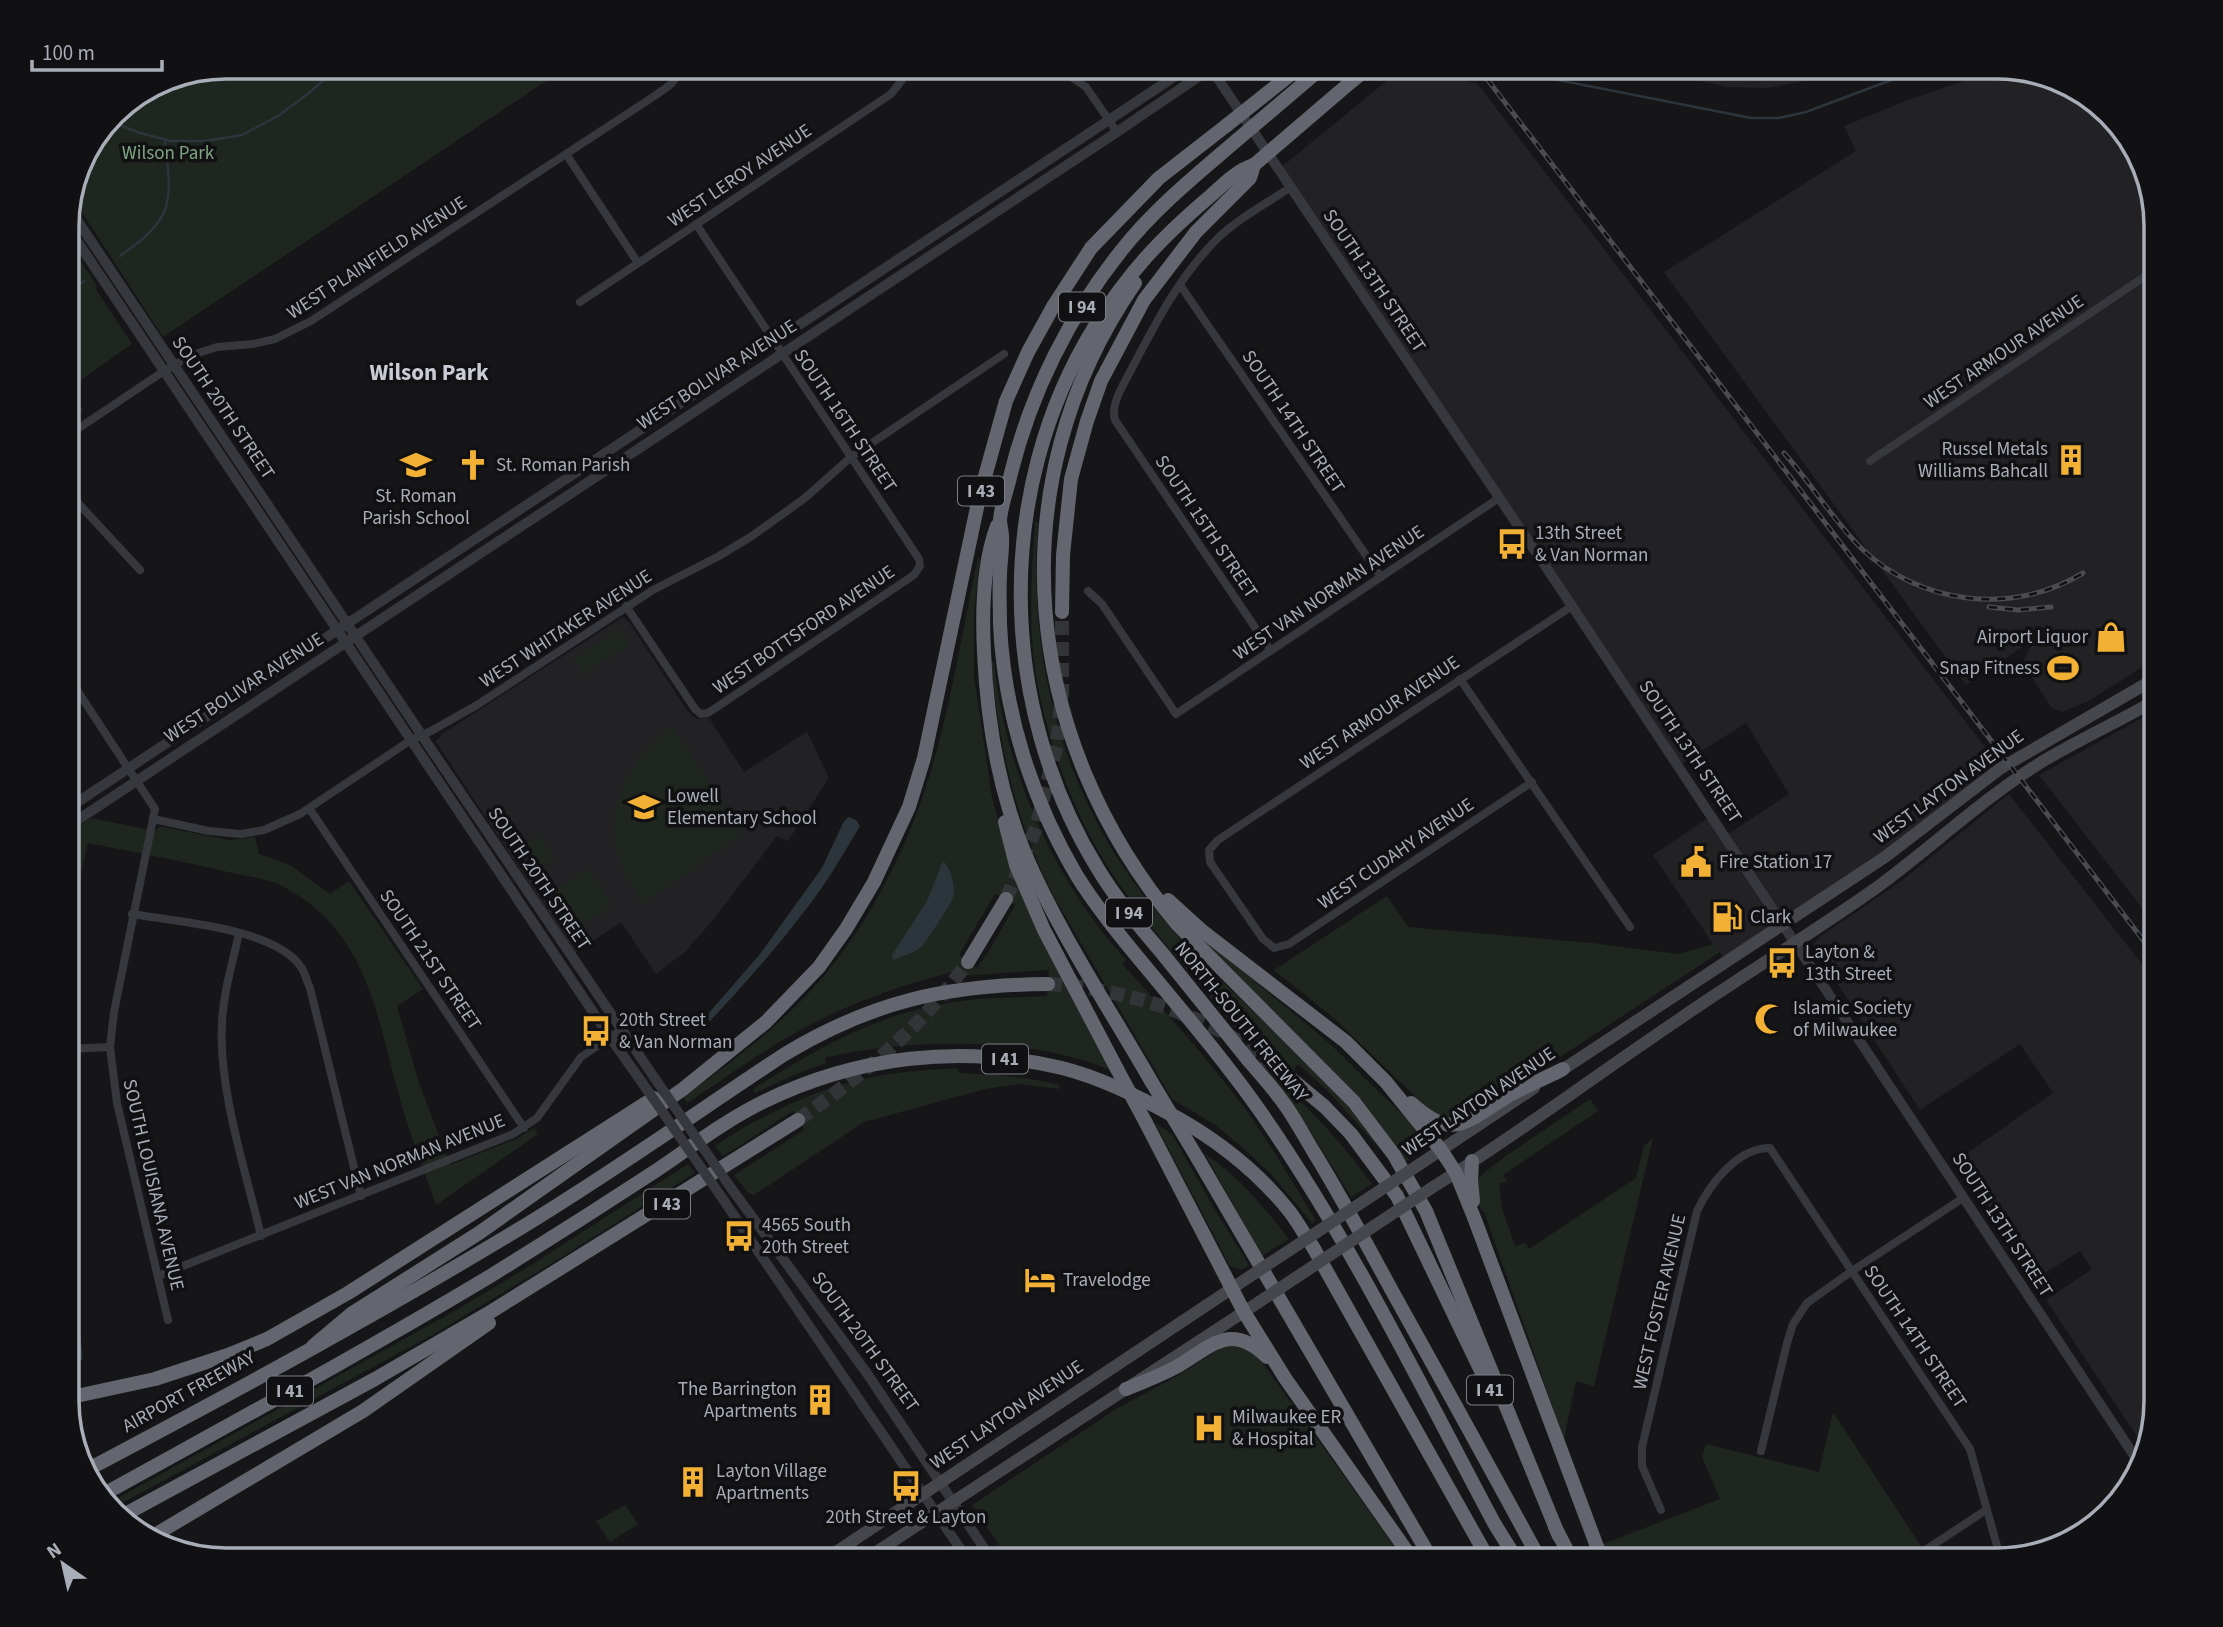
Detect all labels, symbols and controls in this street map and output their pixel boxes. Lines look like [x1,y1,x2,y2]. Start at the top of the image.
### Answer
scale bar [32,28,161,72]
text: 100 m [42,38,95,68]
street label: WEST LEROY AVENUE [663,118,817,234]
park label: Wilson Park [122,140,215,167]
street label: WEST PLAINFIELD AVENUE [282,190,472,326]
street label: SOUTH 13TH STREET [1316,204,1432,358]
street label: WEST ARMOUR AVENUE [1919,288,2089,416]
road number: I 94 [1059,292,1105,321]
street label: WEST BOLIVAR AVENUE [632,313,802,437]
street label: SOUTH 20TH STREET [165,331,281,485]
street label: SOUTH 16TH STREET [787,344,903,498]
street label: SOUTH 14TH STREET [1235,345,1351,499]
district label: Wilson Park [369,356,489,389]
place label: Russel Metals Williams Bahcall [1918,436,2048,485]
building icon: Russel Metals Williams Bahcall [2054,443,2088,477]
school or university icon: St. Roman Parish School [399,448,433,482]
church icon: St. Roman Parish [456,448,490,482]
street label: SOUTH 15TH STREET [1148,450,1264,604]
place label: St. Roman Parish [496,452,630,479]
road number: I 43 [958,476,1004,505]
place label: St. Roman Parish School [362,483,470,532]
street label: WEST VAN NORMAN AVENUE [1228,519,1430,667]
place label: 13th Street & Van Norman [1535,520,1648,569]
bus stop icon: 13th Street & Van Norman [1495,527,1529,561]
street label: WEST BOTTSFORD AVENUE [708,559,900,701]
street label: WEST WHITAKER AVENUE [474,563,658,695]
shop icon: Airport Liquor [2094,620,2128,654]
place label: Airport Liquor [1977,624,2088,651]
street label: WEST BOLIVAR AVENUE [159,626,329,750]
street label: WEST ARMOUR AVENUE [1295,649,1465,777]
sports icon: Snap Fitness [2046,651,2080,685]
place label: Snap Fitness [1939,655,2040,682]
street label: SOUTH 13TH STREET [1632,675,1748,829]
street label: WEST LAYTON AVENUE [1868,723,2030,851]
place label: Lowell Elementary School [667,783,817,832]
school or university icon: Lowell Elementary School [627,790,661,824]
street label: WEST CUDAHY AVENUE [1313,792,1479,916]
street label: SOUTH 20TH STREET [481,802,597,956]
public building icon: Fire Station 17 [1679,845,1713,879]
place label: Fire Station 17 [1719,849,1832,876]
street label: SOUTH 21ST STREET [373,884,487,1036]
road number: I 94 [1106,898,1152,928]
fuel station icon: Clark [1710,900,1744,934]
place label: Clark [1750,904,1792,931]
street label: NORTH-SOUTH FREEWAY [1168,936,1315,1109]
place label: Layton & 13th Street [1805,939,1893,988]
bus stop icon: Layton & 13th Street [1765,946,1799,980]
place label: Islamic Society of Milwaukee [1793,995,1912,1044]
mosque icon: Islamic Society of Milwaukee [1753,1002,1787,1036]
place label: 20th Street & Van Norman [619,1007,732,1056]
bus stop icon: 20th Street & Van Norman [579,1014,613,1048]
street label: WEST LAYTON AVENUE [1397,1041,1561,1163]
road number: I 41 [982,1044,1028,1074]
street label: SOUTH LOUISIANA AVENUE [116,1077,190,1293]
street label: WEST VAN NORMAN AVENUE [291,1107,509,1217]
street label: SOUTH 13TH STREET [1945,1147,2059,1303]
road number: I 43 [644,1190,690,1218]
place label: 4565 South 20th Street [762,1212,851,1261]
street label: WEST FOSTER AVENUE [1627,1212,1693,1392]
bus stop icon: 4565 South 20th Street [722,1219,756,1253]
street label: SOUTH 14TH STREET [1857,1260,1973,1414]
hotel icon: Travelodge [1023,1263,1057,1297]
street label: SOUTH 20TH STREET [805,1266,925,1418]
place label: Travelodge [1063,1267,1151,1294]
street label: AIRPORT FREEWAY [118,1344,261,1440]
street label: WEST LAYTON AVENUE [925,1354,1089,1476]
road number: I 41 [267,1376,313,1406]
place label: The Barrington Apartments [678,1376,797,1425]
road number: I 41 [1467,1376,1513,1405]
building icon: The Barrington Apartments [803,1383,837,1417]
place label: Milwaukee ER & Hospital [1232,1404,1341,1453]
hospital icon: Milwaukee ER & Hospital [1192,1411,1226,1445]
place label: Layton Village Apartments [716,1458,827,1507]
building icon: Layton Village Apartments [676,1465,710,1499]
bus stop icon: 20th Street & Layton [889,1469,923,1503]
place label: 20th Street & Layton [826,1504,986,1531]
north arrow [28,1529,98,1599]
text: N [42,1536,67,1566]

